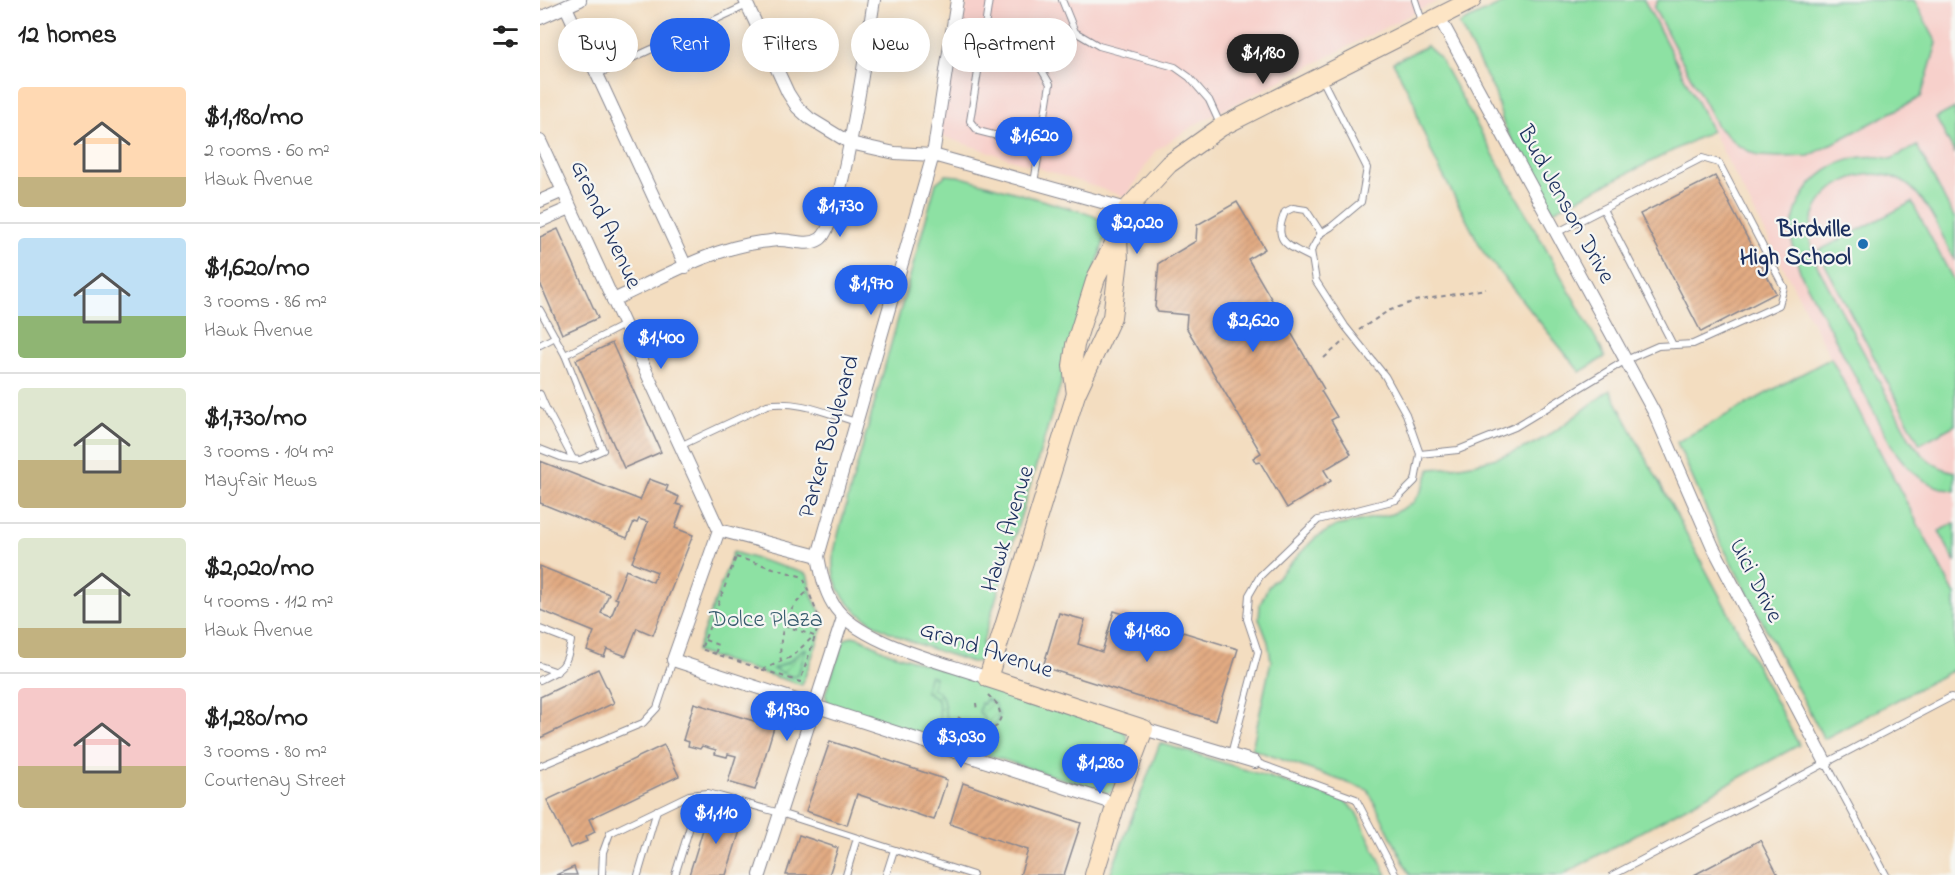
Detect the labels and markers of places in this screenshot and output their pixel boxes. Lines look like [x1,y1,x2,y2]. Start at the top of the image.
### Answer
pin: $1,180 [1214,34,1312,85]
pin: $1,620 [985,117,1083,168]
pin: $1,730 [791,187,889,238]
pin: $2,020 [1088,204,1186,255]
place label: Birdville High School [1740,213,1852,277]
marker: Birdville High School [1856,237,1870,251]
pin: $1,970 [822,265,920,316]
pin: $2,620 [1204,302,1302,353]
pin: $1,400 [612,319,710,370]
pin: $1,480 [1098,612,1196,663]
pin: $1,930 [738,691,836,742]
pin: $3,030 [912,718,1010,769]
pin: $1,280 [1051,744,1149,795]
pin: $1,110 [667,794,765,845]

